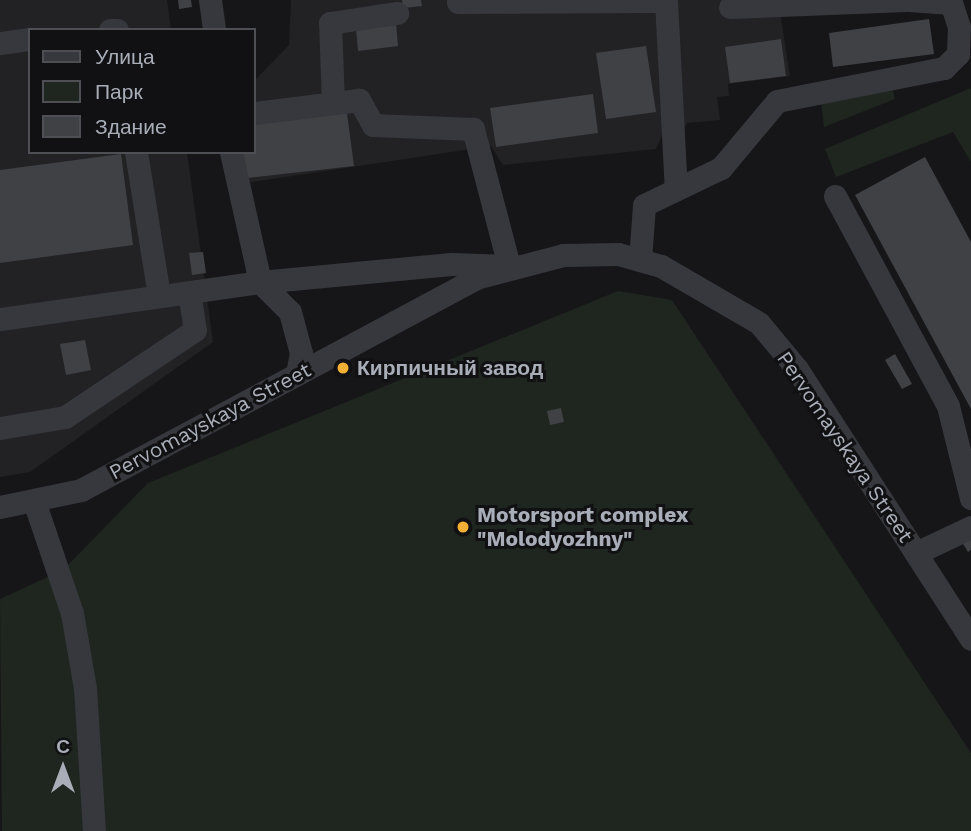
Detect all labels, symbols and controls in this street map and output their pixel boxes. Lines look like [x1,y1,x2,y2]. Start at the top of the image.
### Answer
legend [28,28,256,154]
text: Улица [95,44,155,69]
text: Парк [95,79,143,104]
text: Здание [95,114,167,139]
street label: Pervomayskaya Street [771,346,919,548]
place label: Кирпичный завод [357,355,543,381]
street label: Pervomayskaya Street [105,357,315,485]
marker: Кирпичный завод [335,360,351,376]
place label: Motorsport complex "Molodyozhny" [477,502,688,552]
marker: Motorsport complex "Molodyozhny" [455,519,471,535]
north arrow [28,733,98,803]
text: С [56,735,70,758]

